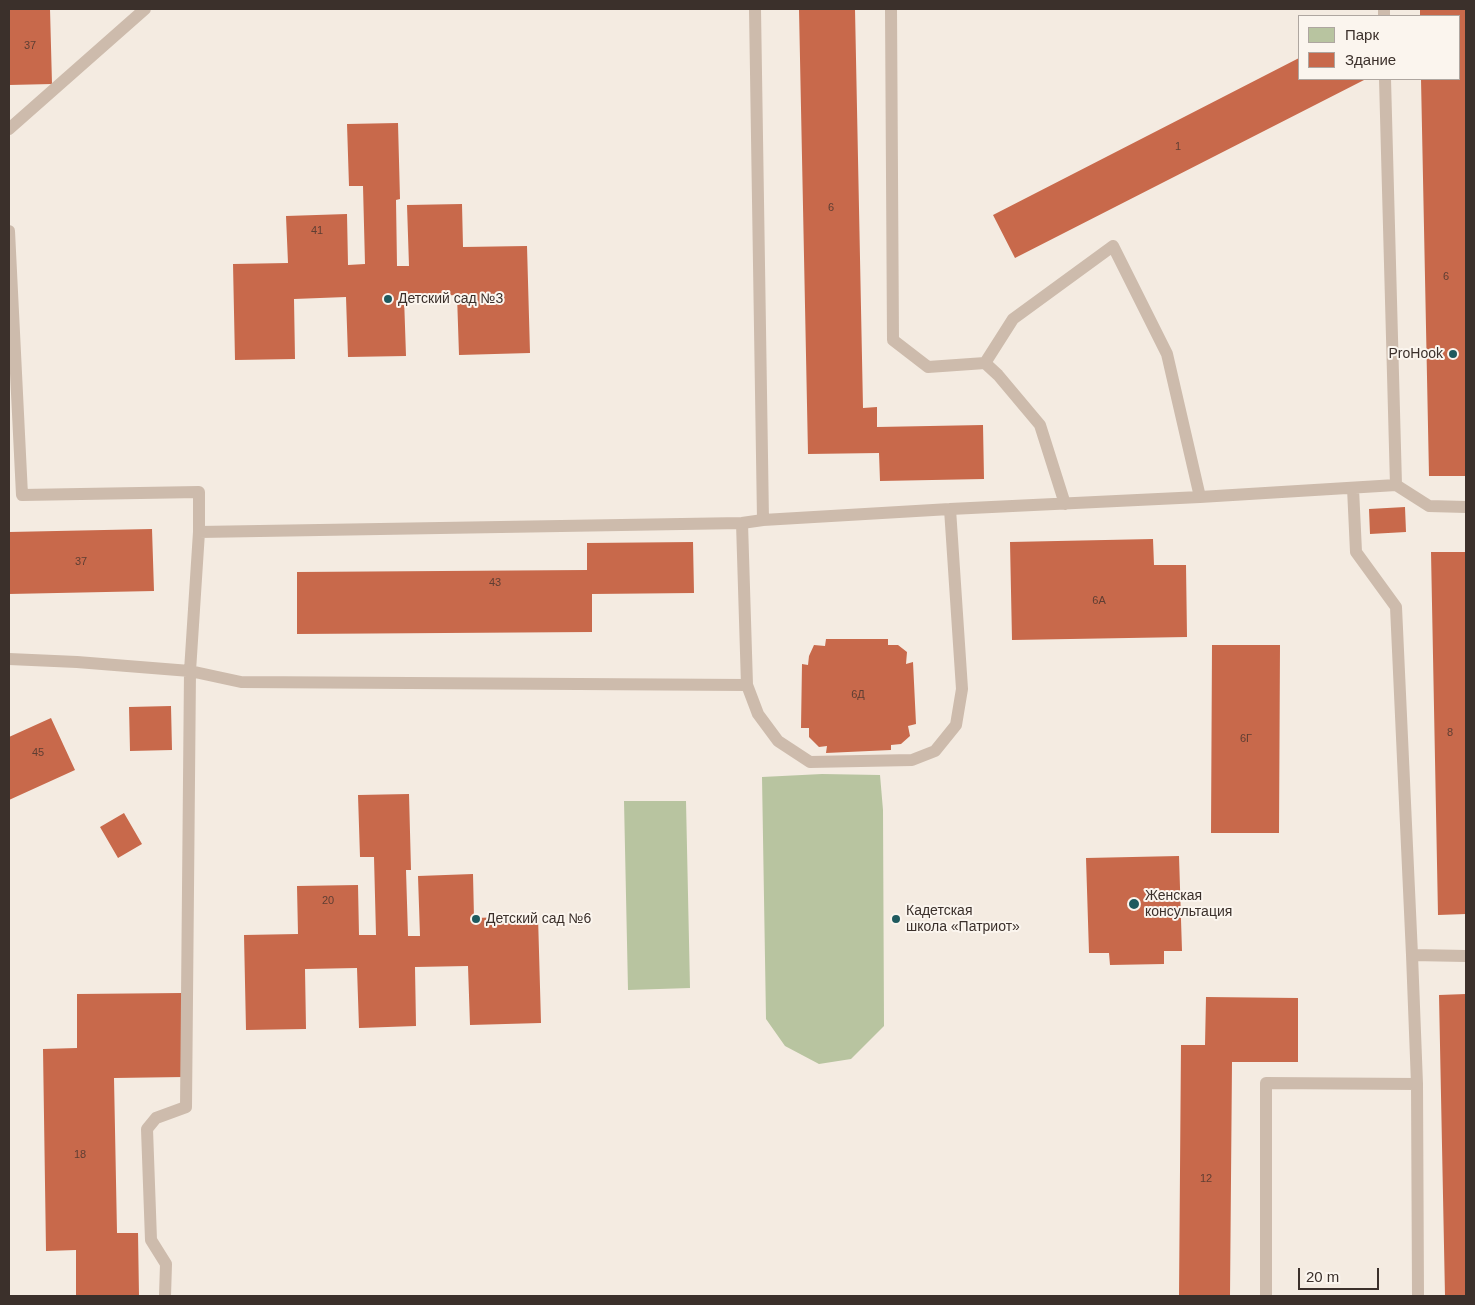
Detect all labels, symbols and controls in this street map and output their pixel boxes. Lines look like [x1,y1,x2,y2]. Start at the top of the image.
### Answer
legend [1298,15,1460,80]
text: Парк [1345,26,1379,43]
house number: 37 [24,39,36,53]
text: Здание [1345,51,1396,68]
house number: 1 [1175,140,1181,154]
house number: 6 [828,201,834,215]
house number: 41 [311,224,323,238]
house number: 6 [1443,270,1449,284]
place label: Детский сад №3 [398,291,503,307]
marker: Детский сад №3 [382,293,394,305]
place label: ProHook [1389,346,1443,362]
marker: ProHook [1447,348,1459,360]
house number: 37 [75,555,87,569]
house number: 43 [489,576,501,590]
house number: 6А [1092,594,1106,608]
house number: 6Д [851,688,865,702]
house number: 8 [1447,726,1453,740]
house number: 6Г [1240,732,1252,746]
house number: 45 [32,746,44,760]
place label: Женская консультация [1145,888,1232,920]
house number: 20 [322,894,334,908]
marker: Женская консультация [1127,897,1141,911]
place label: Кадетская школа «Патриот» [906,903,1020,936]
place label: Детский сад №6 [486,911,591,927]
marker: Детский сад №6 [470,913,482,925]
marker: Кадетская школа «Патриот» [890,913,902,925]
house number: 18 [74,1148,86,1162]
house number: 12 [1200,1172,1212,1186]
scale bar [1300,1258,1381,1290]
text: 20 m [1306,1268,1339,1285]

